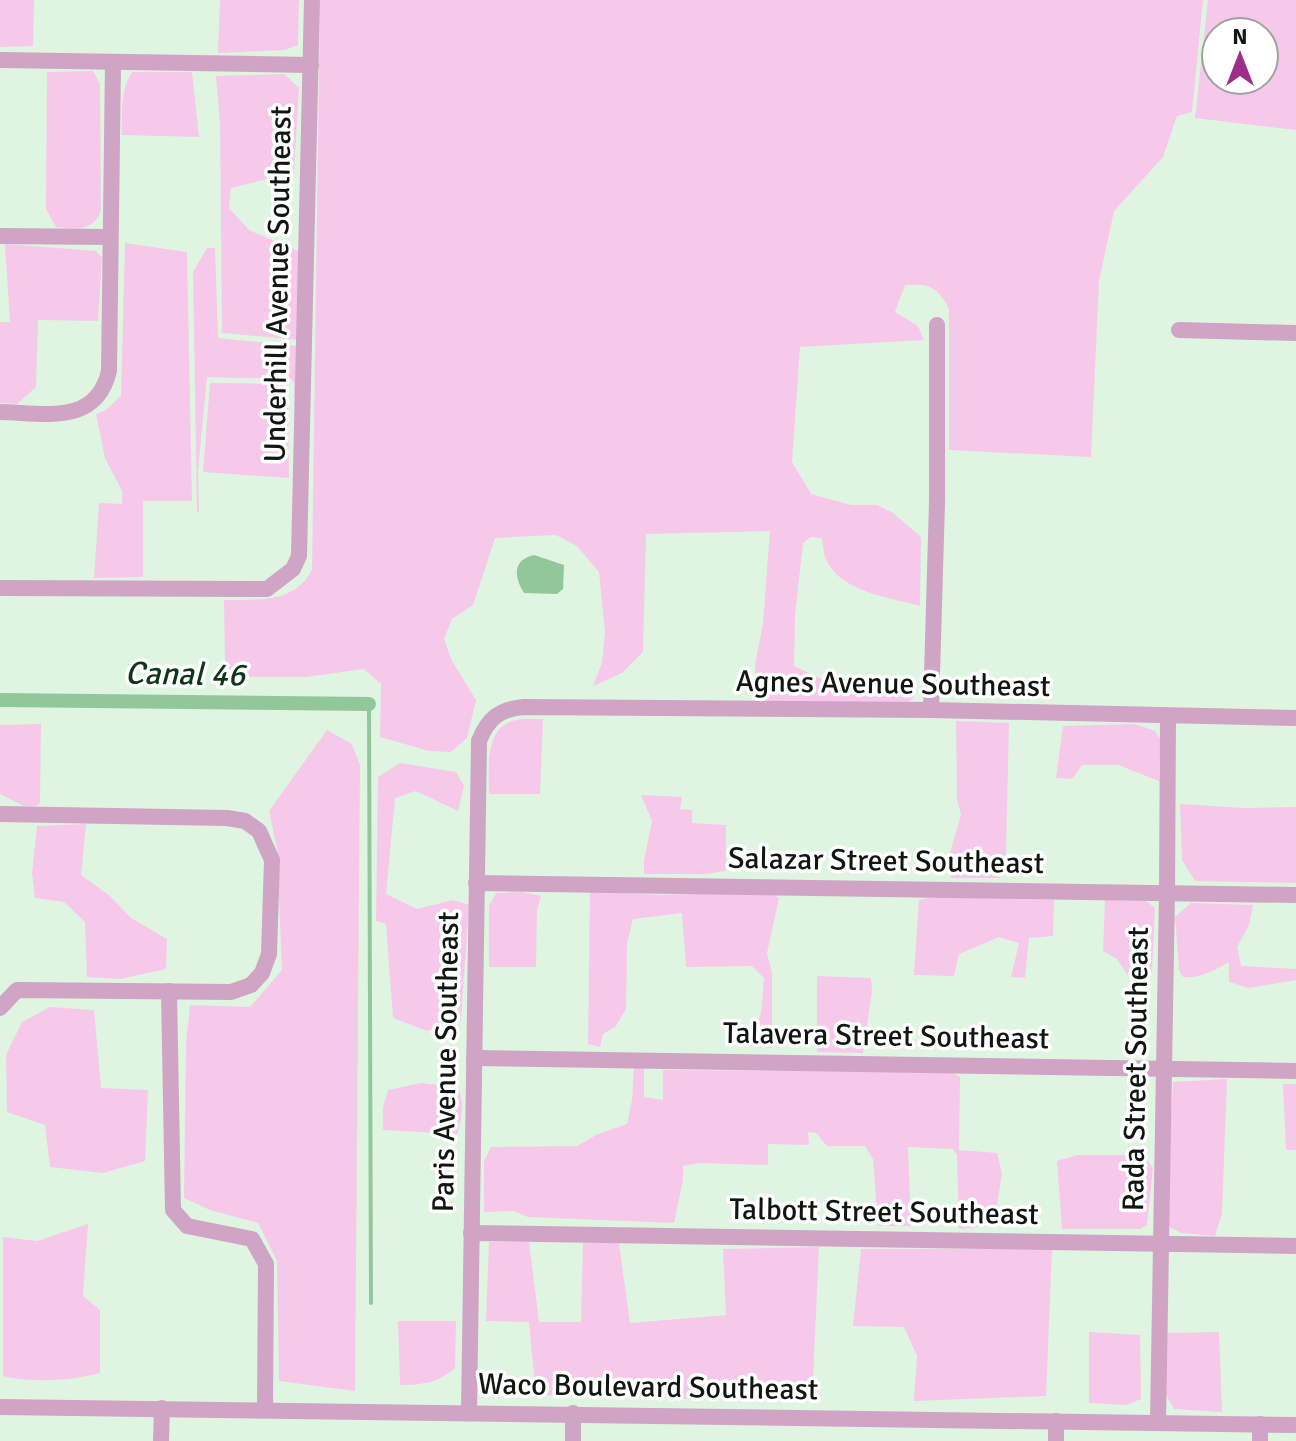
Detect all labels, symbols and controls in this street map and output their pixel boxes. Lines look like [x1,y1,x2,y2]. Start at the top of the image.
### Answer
north arrow [1200,16,1280,96]
text: N [1232,23,1248,50]
street label: Underhill Avenue Southeast [256,105,300,463]
water label: Canal 46 [125,653,248,695]
street label: Agnes Avenue Southeast [735,663,1051,705]
street label: Salazar Street Southeast [728,840,1044,882]
street label: Paris Avenue Southeast [425,911,467,1213]
street label: Rada Street Southeast [1115,926,1157,1212]
street label: Talavera Street Southeast [723,1015,1049,1057]
street label: Talbott Street Southeast [729,1191,1039,1233]
street label: Waco Boulevard Southeast [477,1366,819,1408]

